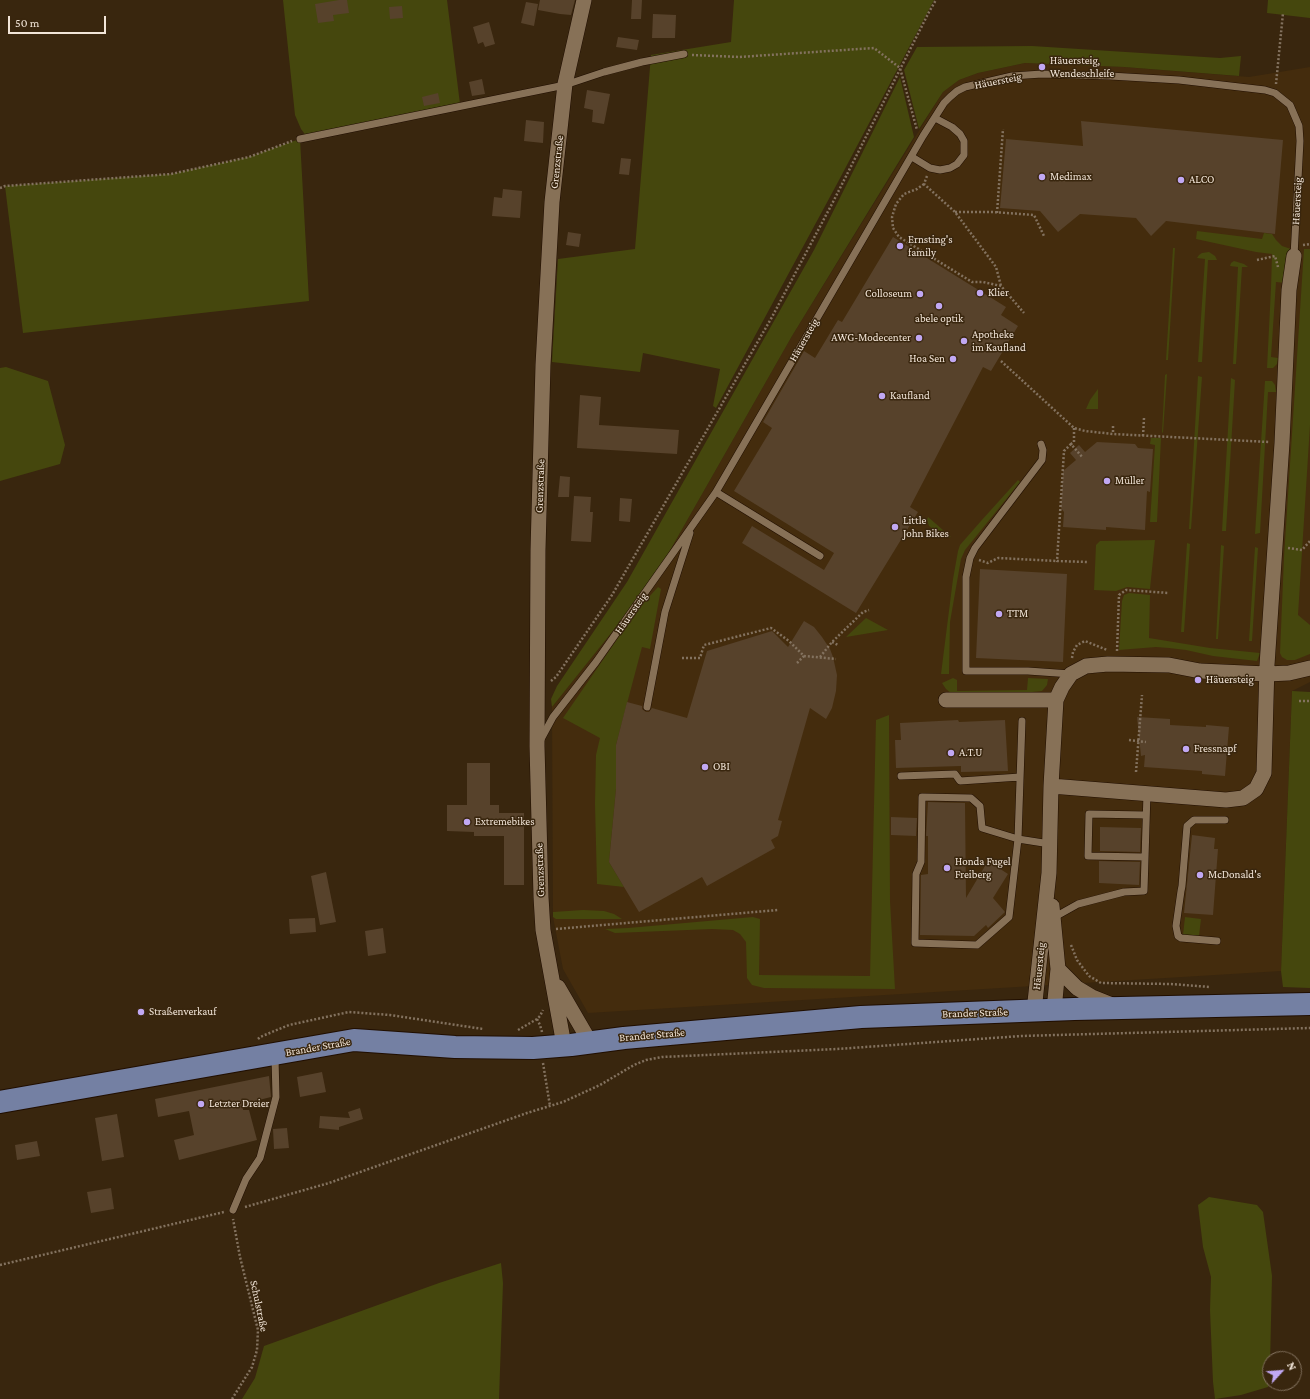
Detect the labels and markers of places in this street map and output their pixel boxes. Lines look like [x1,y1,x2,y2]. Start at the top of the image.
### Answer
place label: Häuersteig, Wendeschleife [1050,54,1114,80]
marker: Häuersteig, Wendeschleife [1037,62,1047,72]
place label: Medimax [1050,170,1092,184]
marker: Medimax [1037,172,1047,182]
place label: ALCO [1189,173,1214,187]
marker: ALCO [1176,175,1186,185]
place label: Ernsting's family [908,233,953,259]
marker: Ernsting's family [895,241,905,251]
place label: Klier [988,286,1009,300]
place label: Colloseum [865,287,912,301]
marker: Klier [975,288,985,298]
marker: Colloseum [915,289,925,299]
marker: abele optik [934,301,944,311]
place label: abele optik [915,312,963,326]
place label: Apotheke im Kaufland [972,328,1026,354]
place label: AWG-Modecenter [831,331,911,345]
marker: AWG-Modecenter [914,333,924,343]
marker: Apotheke im Kaufland [959,336,969,346]
place label: Hoa Sen [909,352,945,366]
marker: Hoa Sen [948,354,958,364]
place label: Kaufland [890,389,930,403]
marker: Kaufland [877,391,887,401]
place label: Müller [1115,474,1144,488]
marker: Müller [1102,476,1112,486]
place label: Little John Bikes [903,514,949,540]
marker: Little John Bikes [890,522,900,532]
place label: TTM [1007,607,1028,621]
marker: TTM [994,609,1004,619]
place label: Häuersteig [1206,673,1254,687]
marker: Häuersteig [1193,675,1203,685]
place label: Fressnapf [1194,742,1237,756]
marker: Fressnapf [1181,744,1191,754]
place label: A.T.U [959,746,982,760]
marker: A.T.U [946,748,956,758]
place label: OBI [713,760,730,774]
marker: OBI [700,762,710,772]
place label: Extremebikes [475,815,534,829]
marker: Extremebikes [462,817,472,827]
place label: Honda Fugel Freiberg [955,855,1011,881]
marker: Honda Fugel Freiberg [942,863,952,873]
place label: McDonald's [1208,868,1261,882]
marker: McDonald's [1195,870,1205,880]
place label: Straßenverkauf [149,1005,216,1019]
marker: Straßenverkauf [136,1007,146,1017]
place label: Letzter Dreier [209,1097,269,1111]
marker: Letzter Dreier [196,1099,206,1109]

